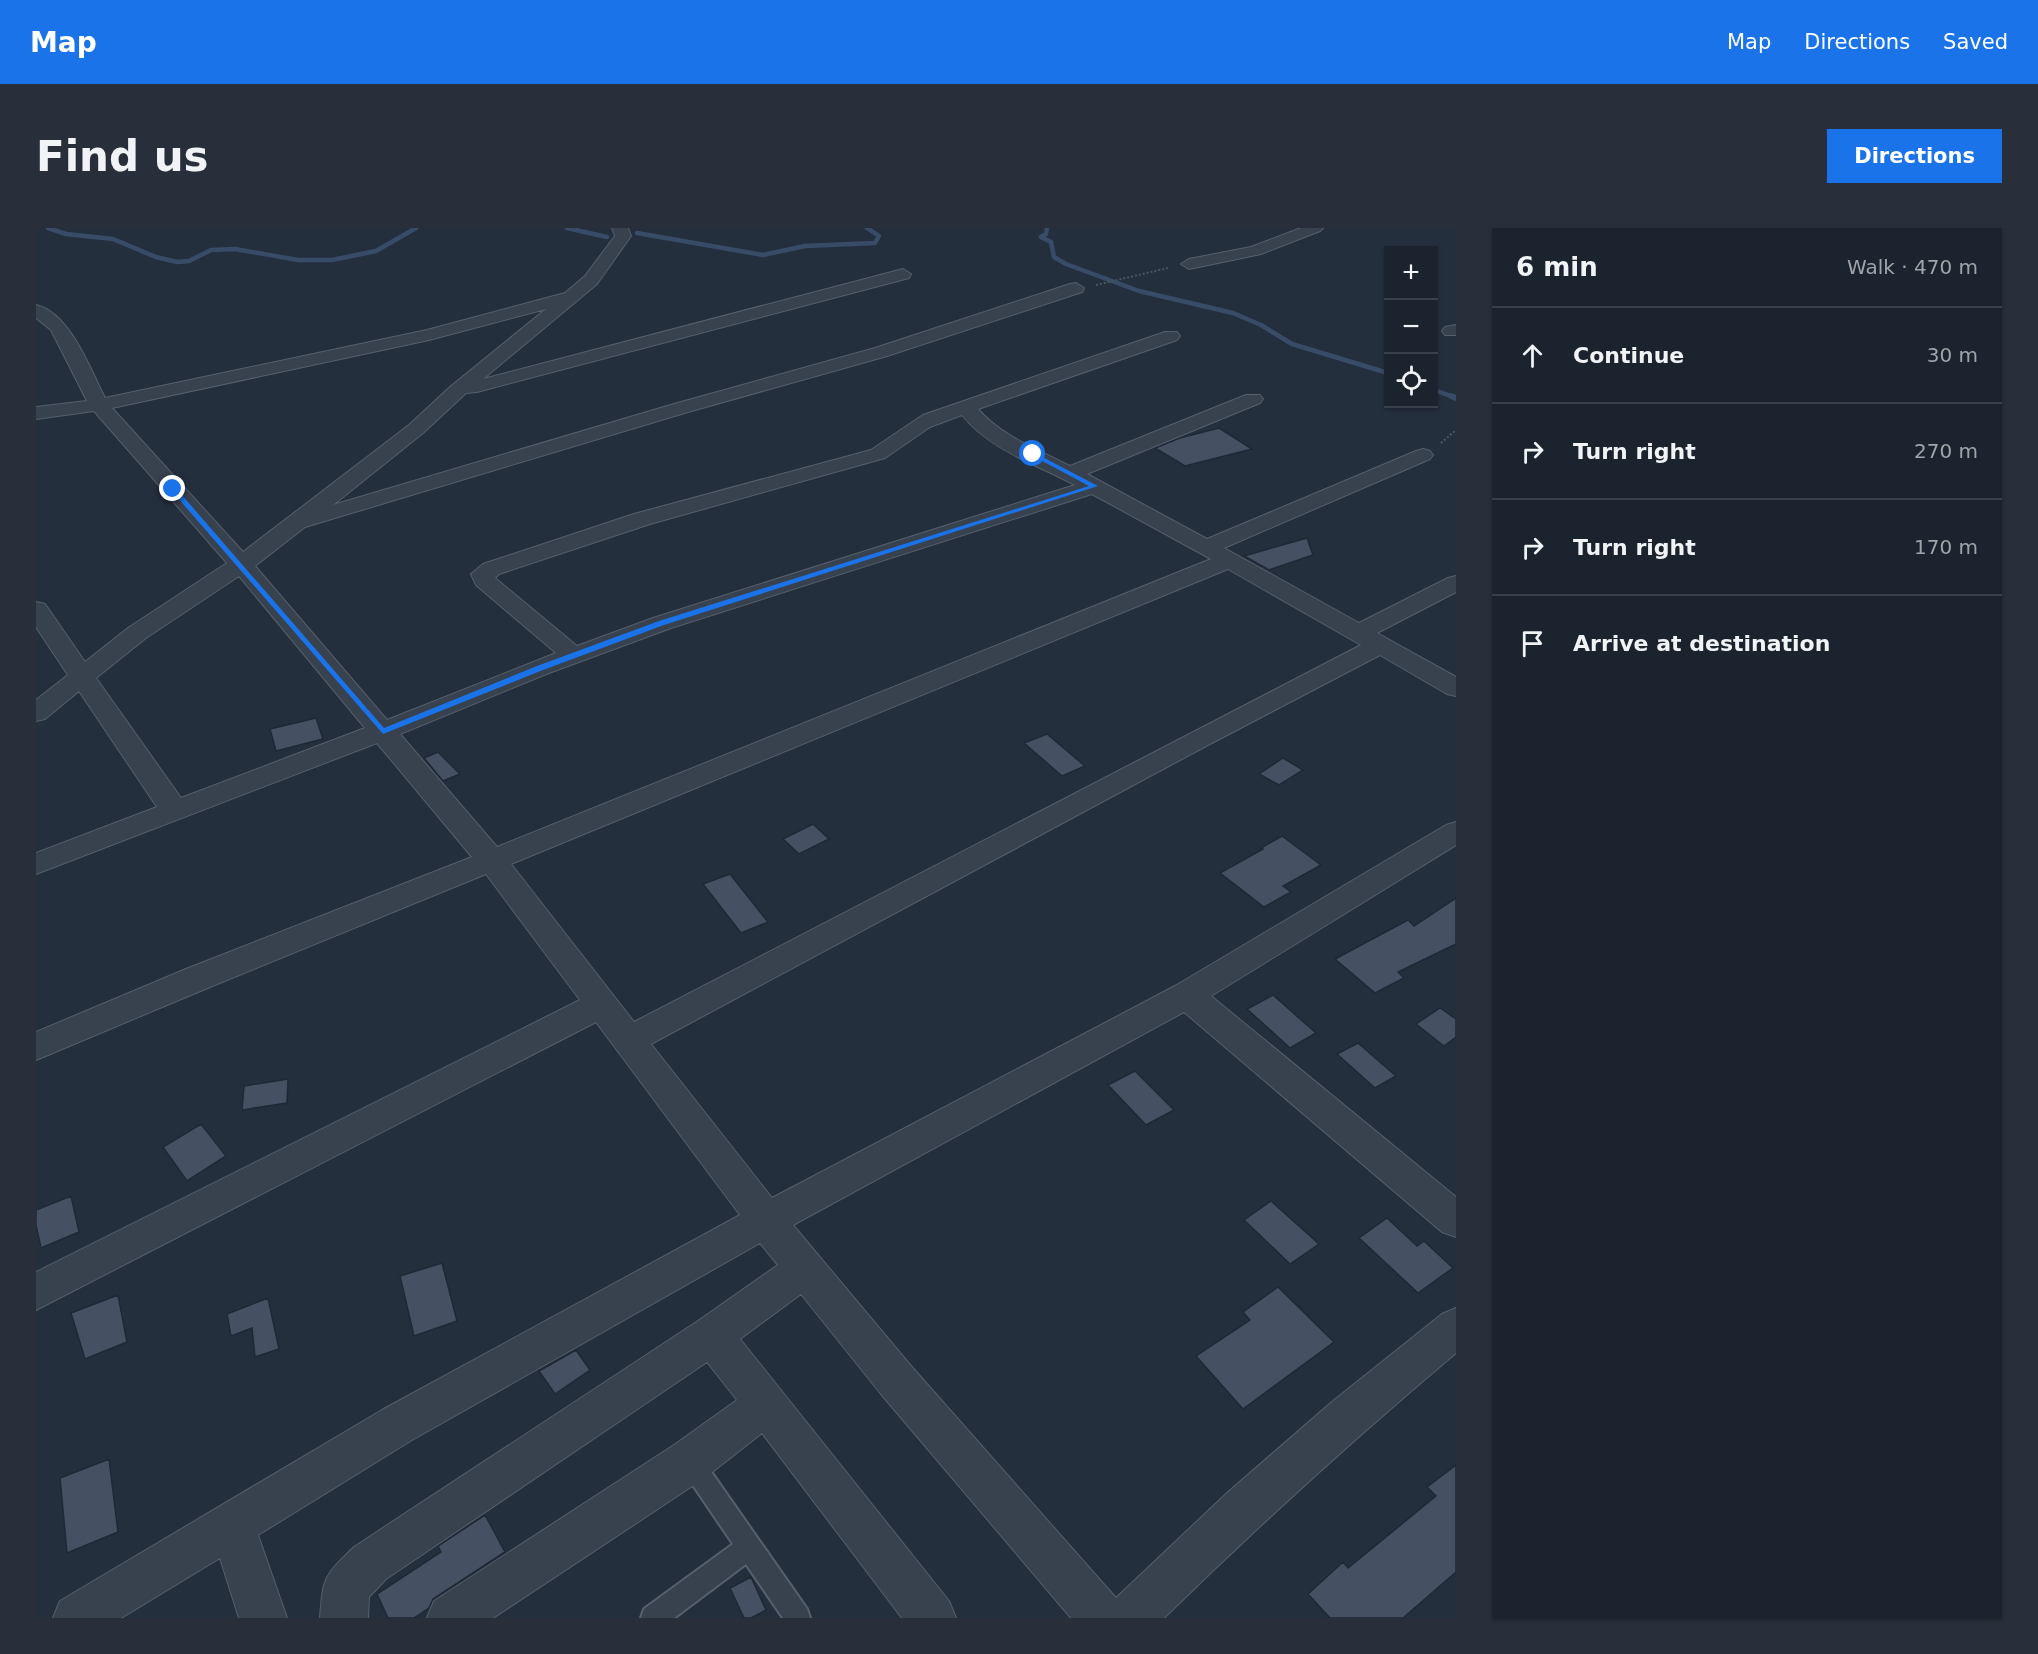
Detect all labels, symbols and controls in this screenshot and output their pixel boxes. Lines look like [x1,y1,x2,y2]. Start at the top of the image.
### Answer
text: Map [30,26,97,59]
text: Map [1727,30,1771,54]
text: Directions [1804,30,1910,54]
text: Saved [1943,30,2008,54]
button: Directions [1827,129,2002,183]
text: Find us [36,132,209,181]
map controls [1384,246,1438,408]
button: + [1384,246,1438,300]
text: 6 min [1516,252,1598,282]
text: Walk · 470 m [1847,255,1978,279]
button: − [1384,300,1438,354]
icon: ahead [1516,339,1549,372]
text: Continue [1573,343,1684,368]
text: 30 m [1927,343,1978,367]
button: locate [1384,354,1438,408]
icon: right [1516,435,1549,468]
text: Turn right [1573,439,1696,464]
text: 270 m [1914,439,1978,463]
route start [1019,440,1045,466]
route end [159,475,185,501]
icon: right [1516,531,1549,564]
text: Turn right [1573,535,1696,560]
text: 170 m [1914,535,1978,559]
icon: arrive [1516,627,1549,660]
text: Arrive at destination [1573,631,1830,656]

